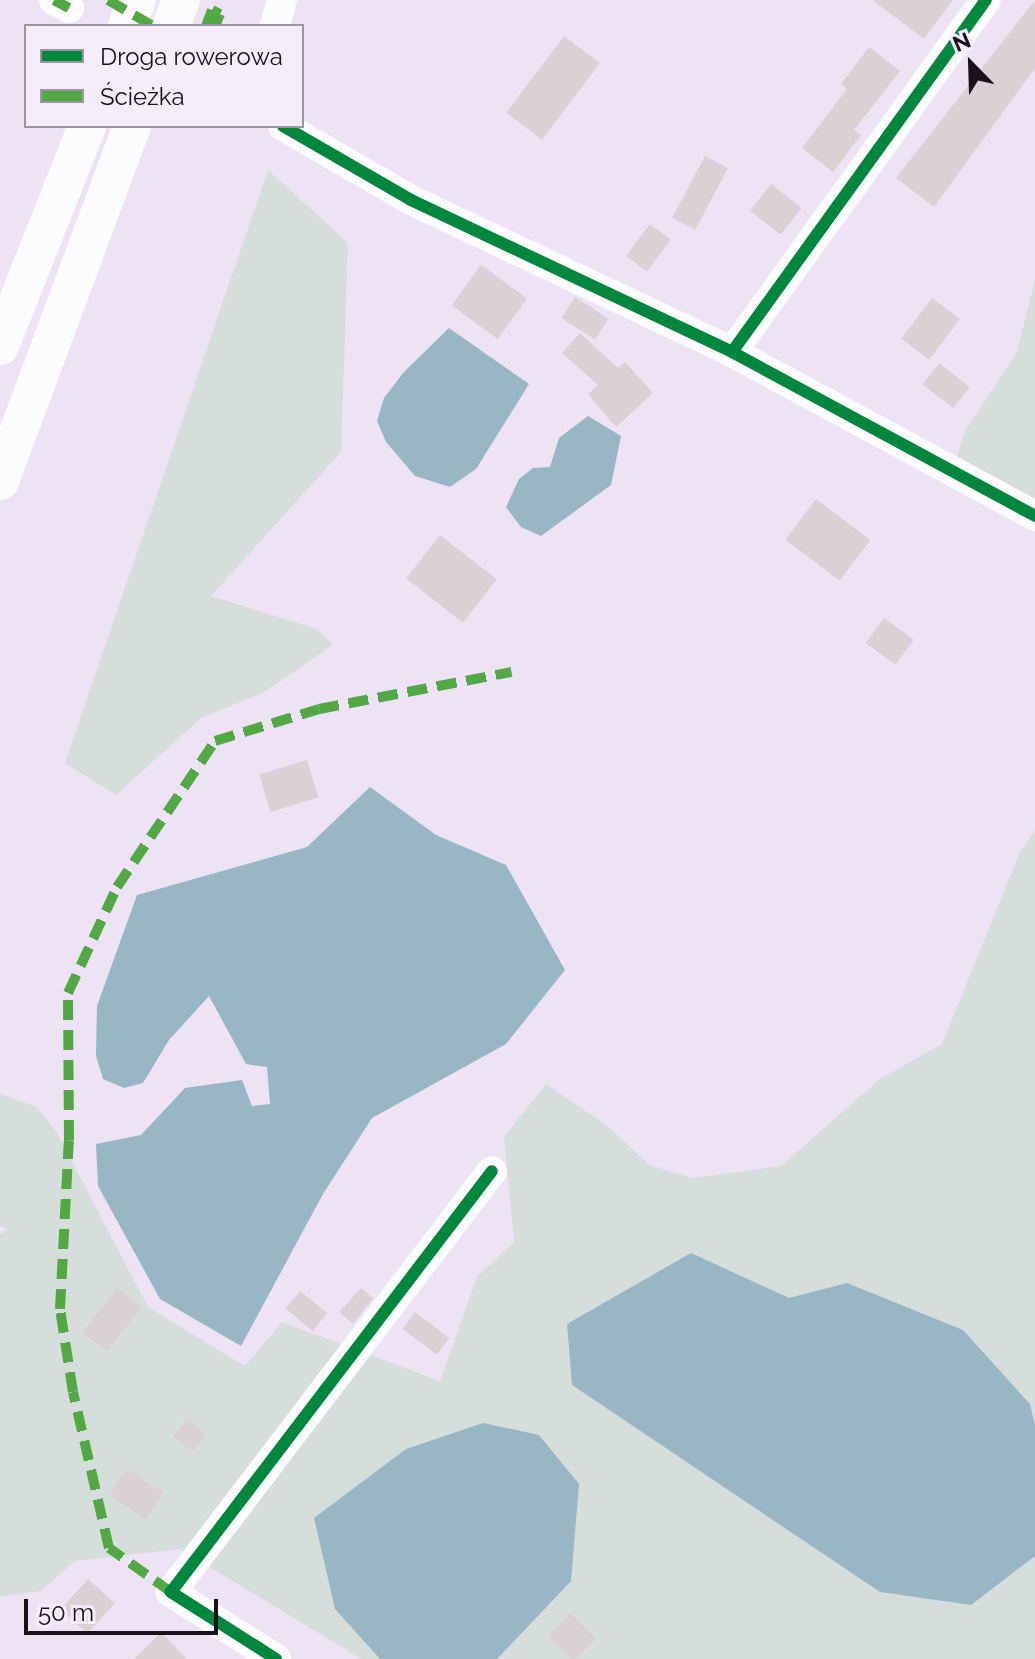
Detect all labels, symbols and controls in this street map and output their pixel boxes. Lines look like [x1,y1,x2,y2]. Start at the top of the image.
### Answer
legend [24,24,304,128]
north arrow [931,24,1011,104]
text: N [949,27,974,57]
text: Droga rowerowa [100,42,283,71]
text: Ścieżka [100,82,184,111]
scale bar [28,1583,222,1633]
text: 50 m [38,1598,94,1627]

